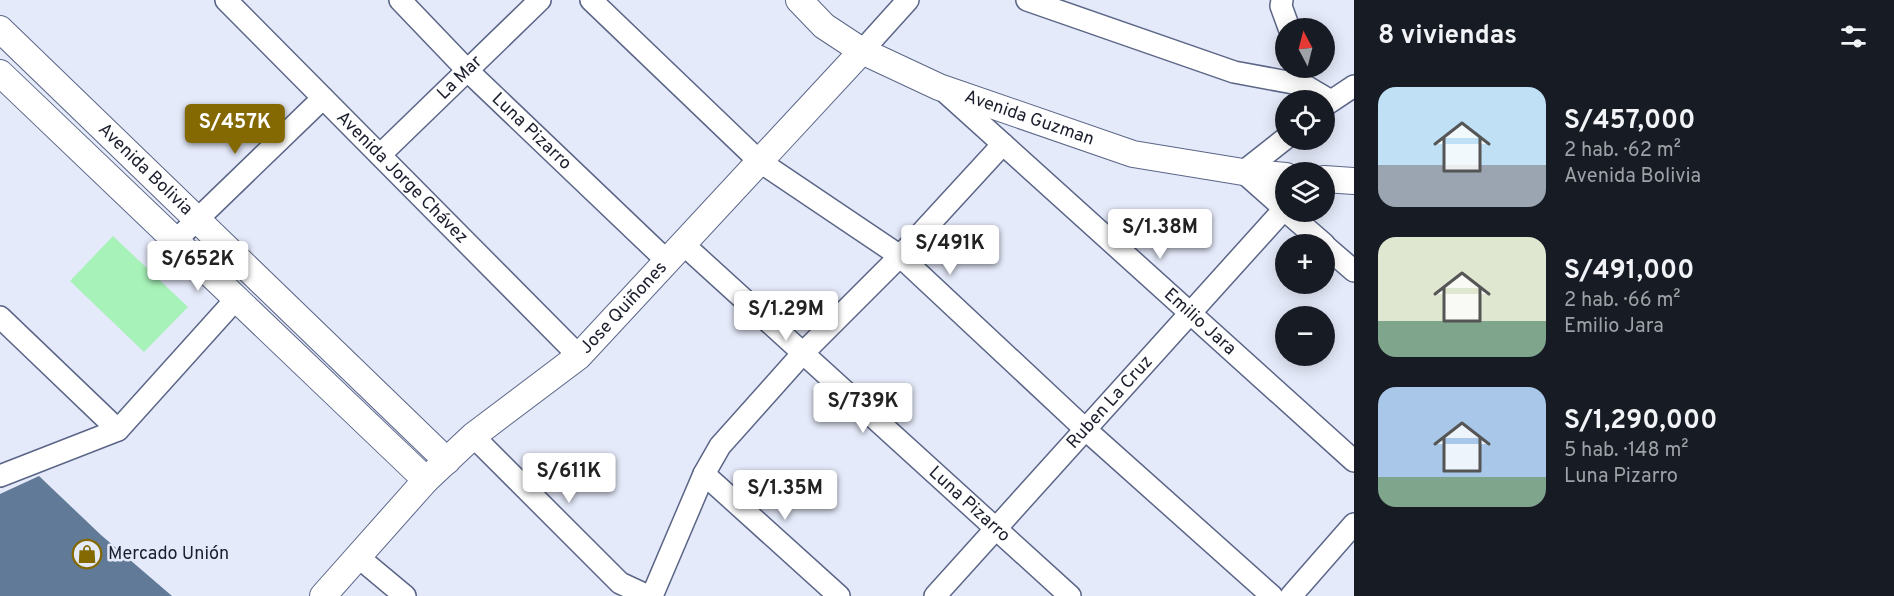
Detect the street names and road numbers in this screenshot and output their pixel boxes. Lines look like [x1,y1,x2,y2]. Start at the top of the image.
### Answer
street label: La Mar [432,51,487,105]
street label: Avenida Guzman [961,85,1097,151]
street label: Luna Pizarro [486,88,576,175]
street label: Avenida Jorge Chávez [331,106,473,249]
street label: Avenida Bolivia [93,118,198,221]
street label: Jose Quiñones [575,257,672,359]
street label: Emilio Jara [1159,283,1241,360]
street label: Ruben La Cruz [1062,351,1158,454]
street label: Luna Pizarro [924,461,1015,547]

